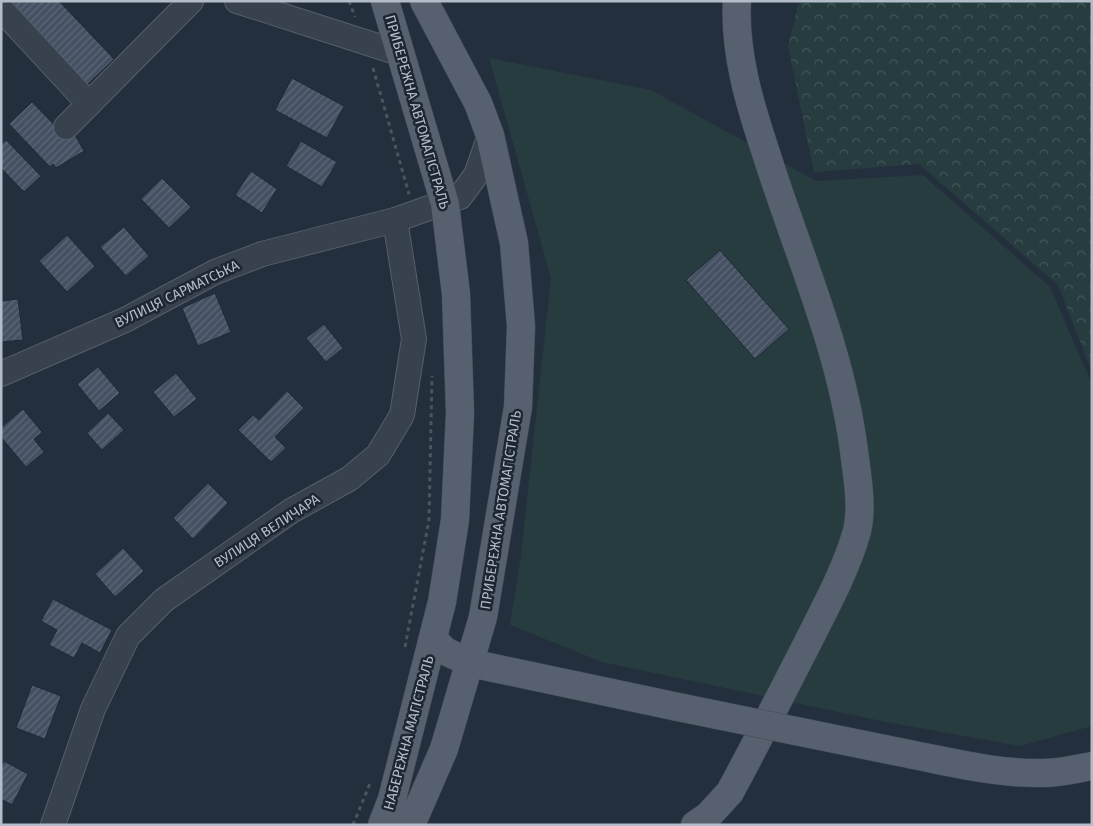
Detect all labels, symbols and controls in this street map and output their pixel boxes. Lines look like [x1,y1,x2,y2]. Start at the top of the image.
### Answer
street label: ПРИБЕРЕЖНА АВТОМАГІСТРАЛЬ [381,13,453,211]
street label: ВУЛИЦЯ САРМАТСЬКА [112,256,242,332]
street label: ПРИБЕРЕЖНА АВТОМАГІСТРАЛЬ [477,409,525,611]
street label: ВУЛИЦЯ ВЕЛИЧАРА [211,491,323,571]
street label: НАБЕРЕЖНА МАГІСТРАЛЬ [380,654,438,812]

